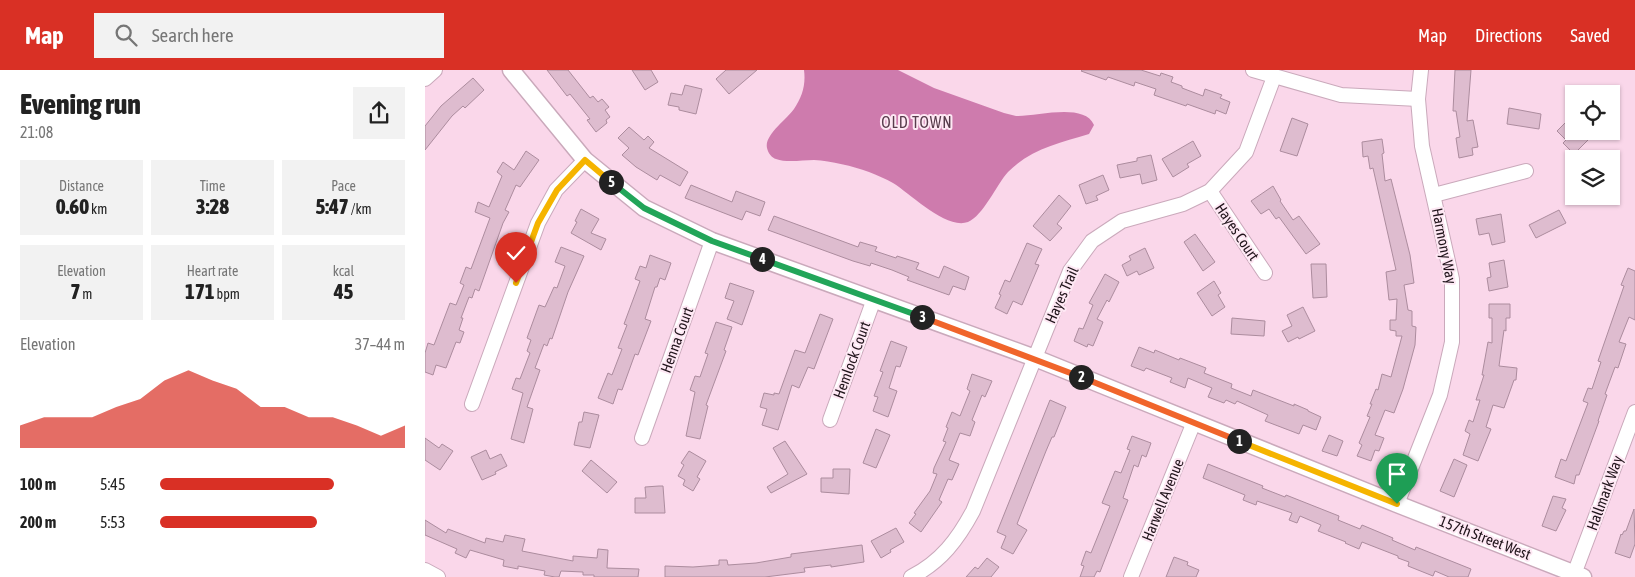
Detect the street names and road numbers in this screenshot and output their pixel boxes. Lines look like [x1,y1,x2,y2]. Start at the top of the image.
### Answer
street label: Hayes Court [1212,200,1263,264]
street label: Harmony Way [1429,206,1460,285]
street label: Hayes Trail [1042,264,1082,326]
street label: Henna Court [657,305,696,375]
street label: Hemlock Court [830,319,873,401]
street label: Hallmark Way [1583,453,1626,532]
street label: Harwell Avenue [1138,456,1187,543]
street label: 157th Street West [1437,512,1533,563]

